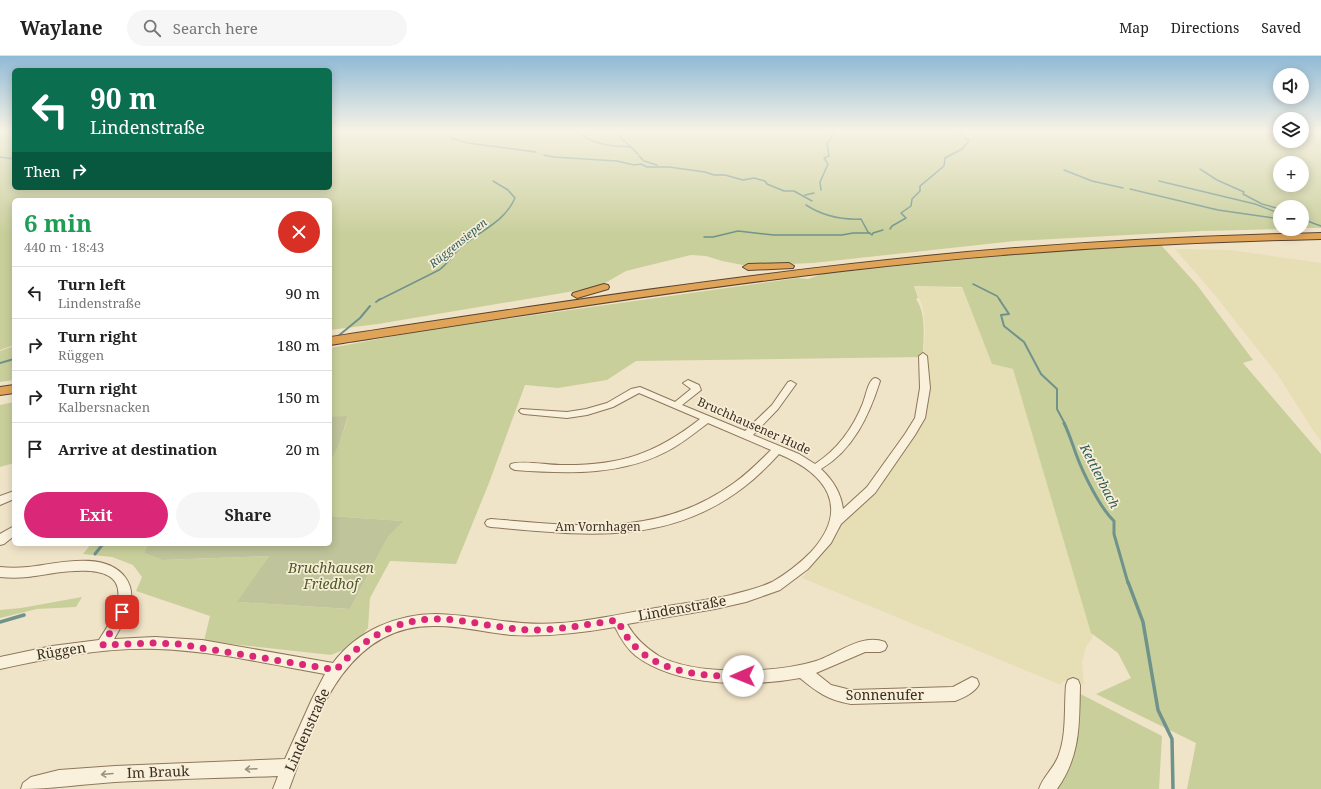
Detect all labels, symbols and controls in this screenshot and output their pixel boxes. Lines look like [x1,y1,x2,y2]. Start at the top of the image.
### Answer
search box [127,10,407,46]
text: Waylane [20,15,103,41]
icon: search [141,17,163,39]
text: Search here [173,18,258,38]
text: Map [1119,18,1149,37]
text: Directions [1171,18,1239,37]
text: Saved [1261,18,1301,37]
map controls [1273,68,1309,236]
button: sound [1273,68,1309,104]
text: 90 m [90,79,157,117]
icon: left [24,84,76,136]
button: layers [1273,112,1309,148]
text: Lindenstraße [90,115,205,139]
button: + [1273,156,1309,192]
icon: right [68,160,90,182]
text: Then [24,161,60,181]
button: − [1273,200,1309,236]
text: 6 min [24,206,92,239]
button: close [278,211,320,253]
water label: Rüggensiepen [425,214,490,271]
text: 440 m · 18:43 [24,238,104,256]
text: Turn left [58,274,126,294]
icon: left [24,282,46,304]
text: 90 m [285,283,320,303]
text: Lindenstraße [58,294,141,312]
text: Turn right [58,326,137,346]
icon: right [24,334,46,356]
text: 180 m [277,335,320,355]
text: Rüggen [58,346,104,364]
text: Turn right [58,378,137,398]
icon: right [24,386,46,408]
text: 150 m [277,387,320,407]
street label: Bruchhausener Hude [695,393,814,458]
text: Kalbersnacken [58,398,150,416]
icon: arrive [24,438,46,460]
text: Arrive at destination [58,439,217,459]
text: 20 m [285,439,320,459]
water label: Kettlerbach [1076,440,1124,512]
button: Exit [24,492,168,538]
button: Share [176,492,320,538]
street label: Am Vornhagen [555,518,641,535]
park label: Bruchhausen Friedhof [287,558,375,593]
street label: Lindenstraße [636,590,728,625]
pin [105,595,139,629]
icon: arrive [111,601,133,623]
street label: Rüggen [35,637,87,664]
position arrow [722,655,764,697]
street label: Lindenstraße [280,685,333,774]
street label: Sonnenufer [846,685,925,704]
street label: Im Brauk [126,761,190,782]
one-way arrow [245,765,258,772]
one-way arrow [101,771,114,778]

